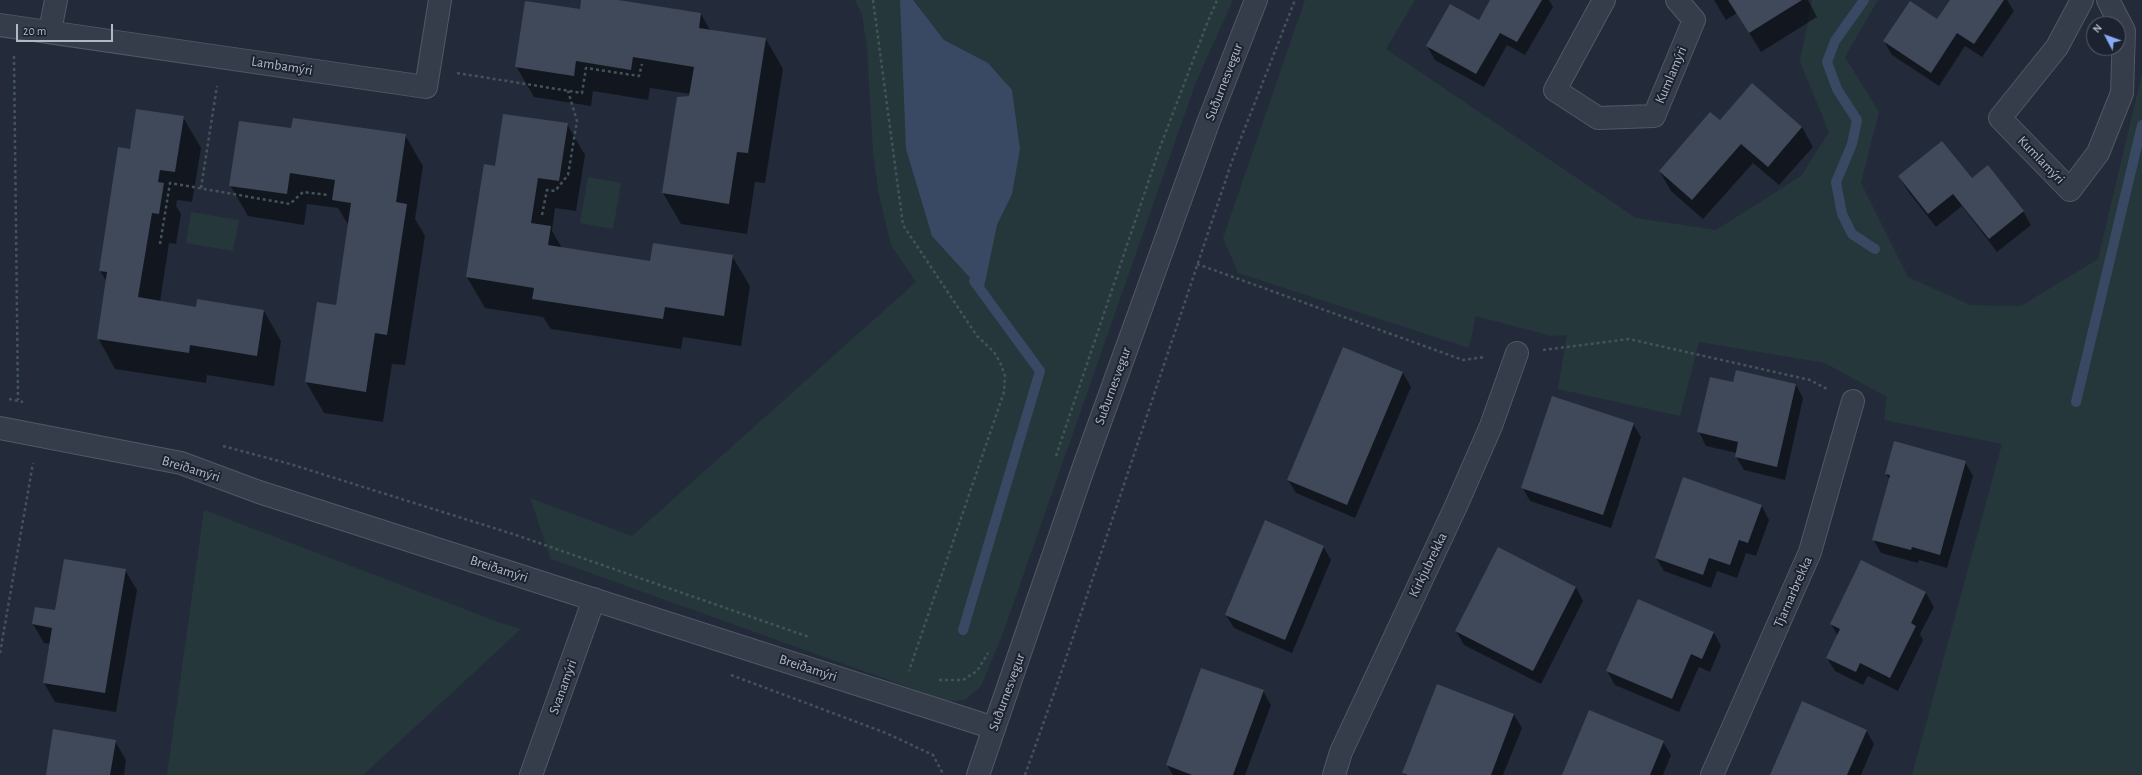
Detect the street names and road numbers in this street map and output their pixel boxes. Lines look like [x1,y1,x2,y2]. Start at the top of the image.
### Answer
street label: Suðurnesvegur [1202,41,1246,123]
street label: Kumlamýri [1651,44,1691,106]
street label: Lambamýri [250,53,314,79]
street label: Kumlamýri [2014,132,2068,188]
street label: Suðurnesvegur [1091,345,1135,427]
street label: Breiðamýri [160,452,222,486]
street label: Kirkjubrekka [1405,530,1451,600]
street label: Breiðamýri [468,552,530,586]
street label: Tjarnarbrekka [1770,554,1816,630]
street label: Breiðamýri [777,651,839,685]
street label: Suðurnesvegur [985,651,1029,733]
street label: Svanamýri [545,657,581,717]

